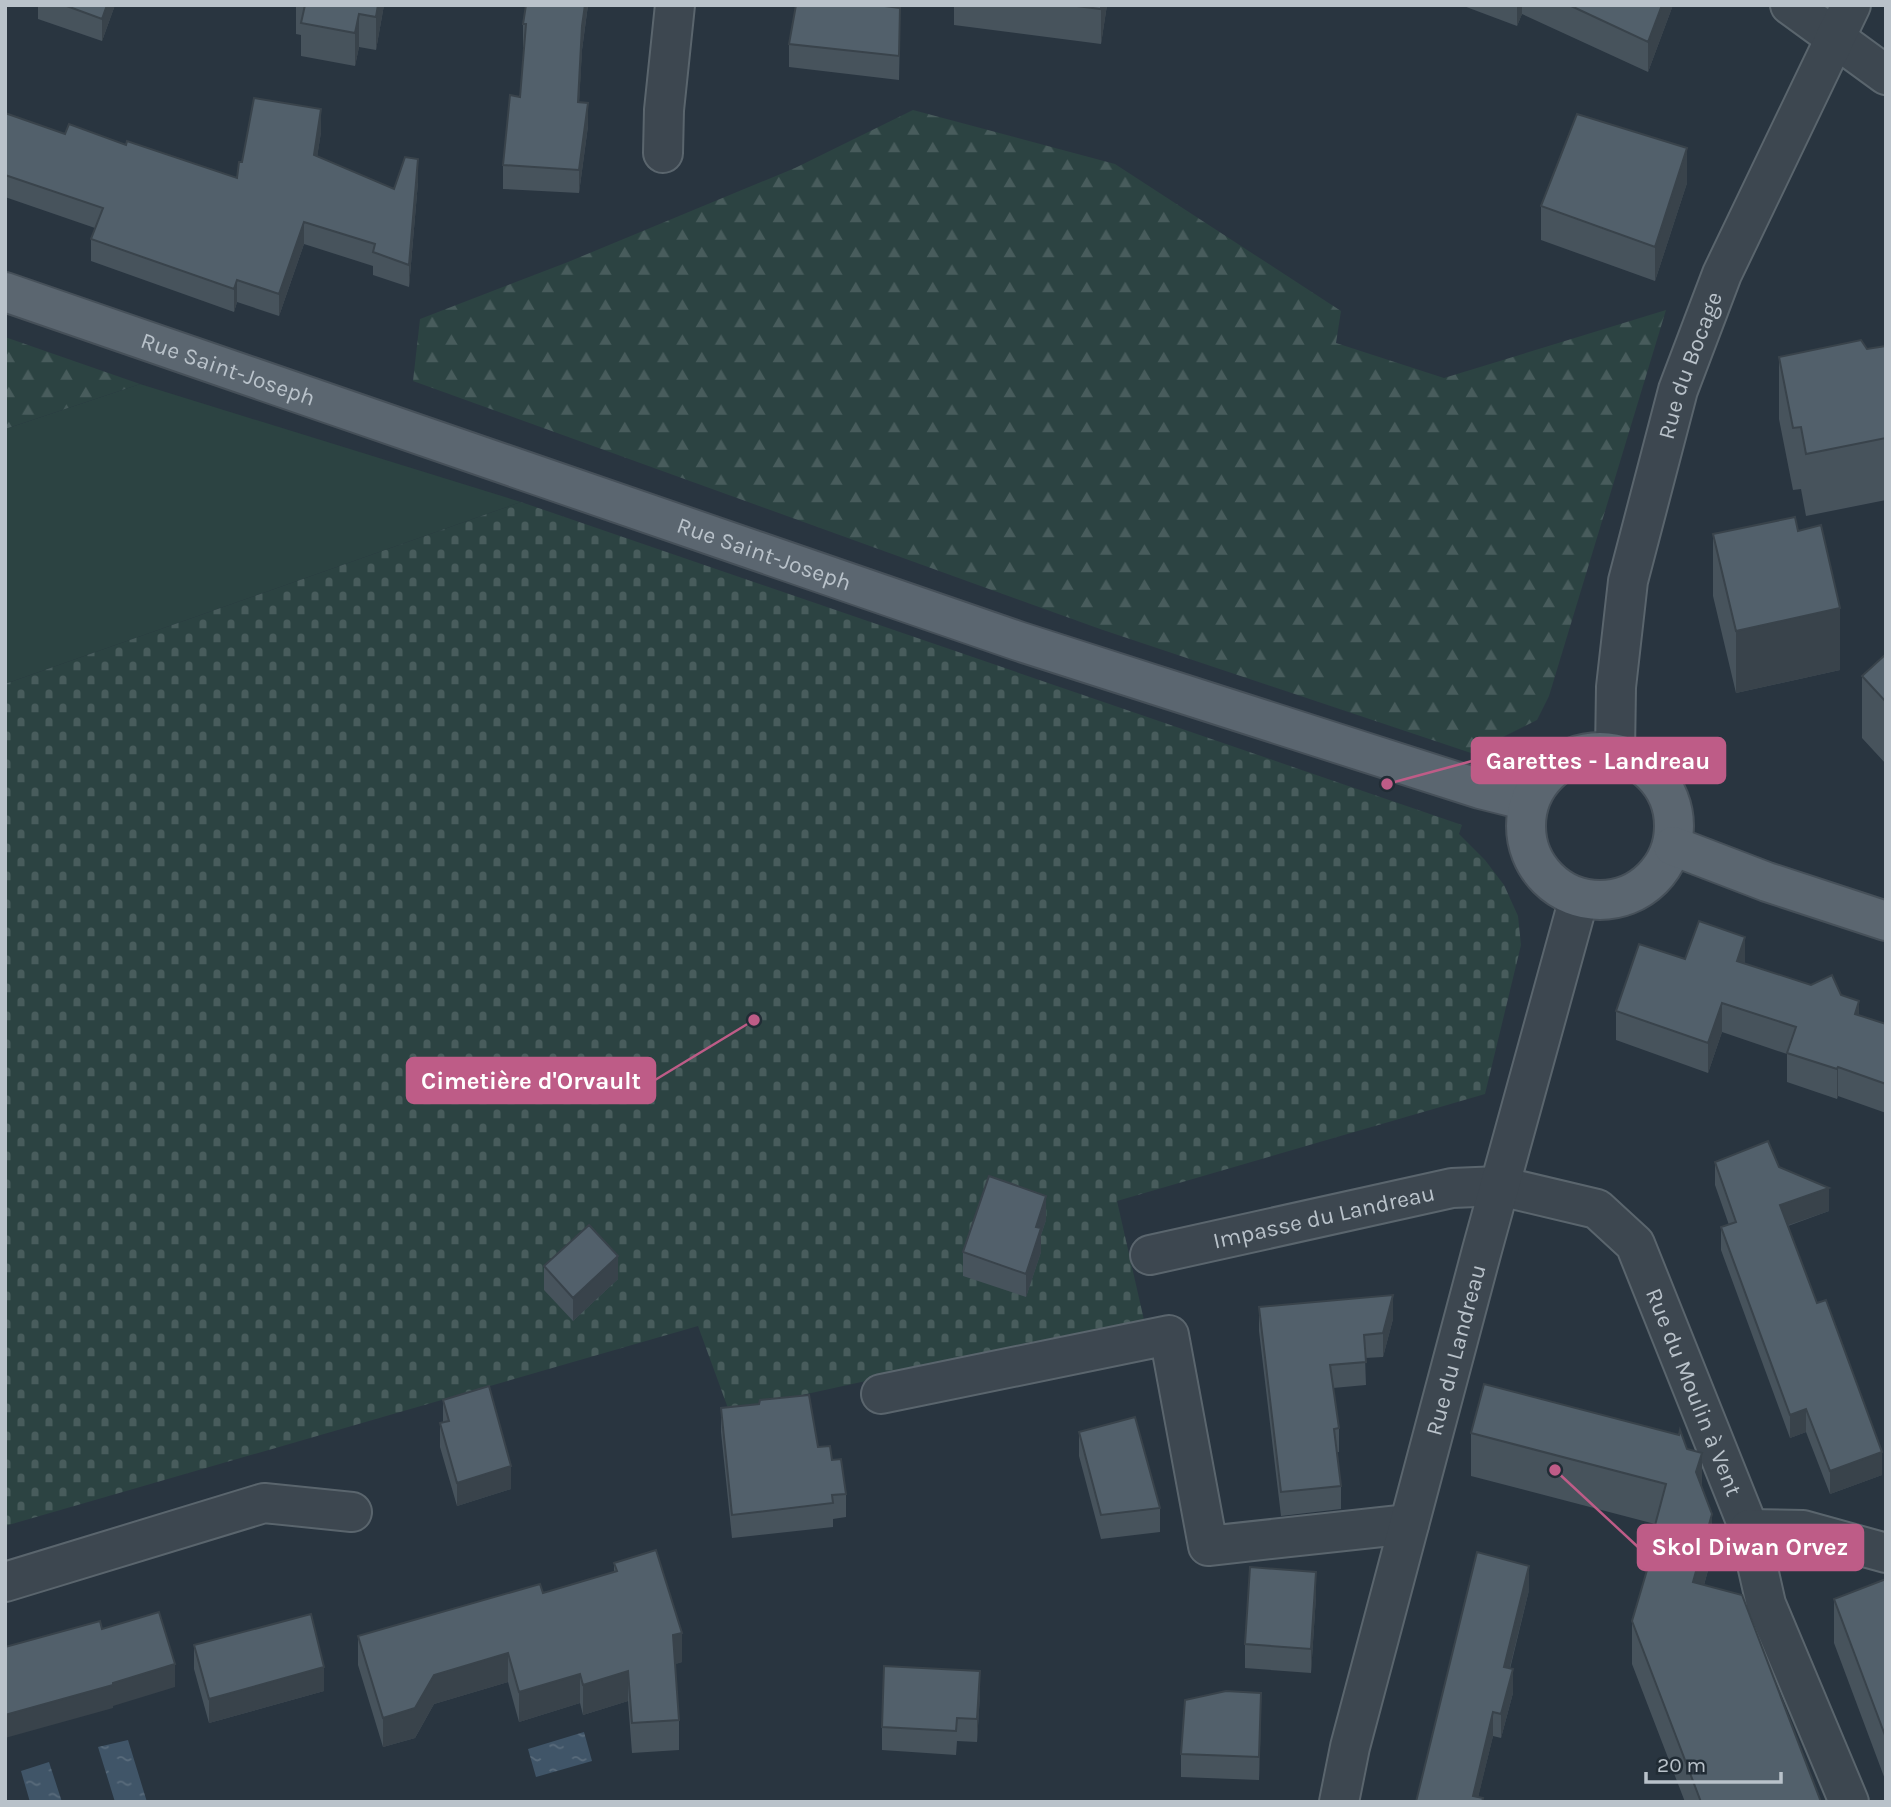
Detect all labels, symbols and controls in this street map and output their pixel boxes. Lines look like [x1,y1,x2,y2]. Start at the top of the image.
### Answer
street label: Rue du Bocage [1652,288,1728,442]
street label: Rue Saint-Joseph [137,326,319,411]
street label: Rue Saint-Joseph [674,511,855,596]
callout: Garettes - Landreau [1472,738,1725,783]
text: Garettes - Landreau [1486,747,1710,775]
callout: Cimetière d'Orvault [407,1058,655,1103]
text: Cimetière d'Orvault [421,1067,641,1095]
street label: Impasse du Landreau [1210,1179,1437,1254]
street label: Rue du Landreau [1420,1261,1491,1438]
street label: Rue du Moulin à Vent [1640,1284,1748,1500]
callout: Skol Diwan Orvez [1638,1525,1863,1570]
text: Skol Diwan Orvez [1652,1533,1848,1561]
scale bar [1646,1741,1781,1785]
text: 20 m [1657,1753,1706,1777]

